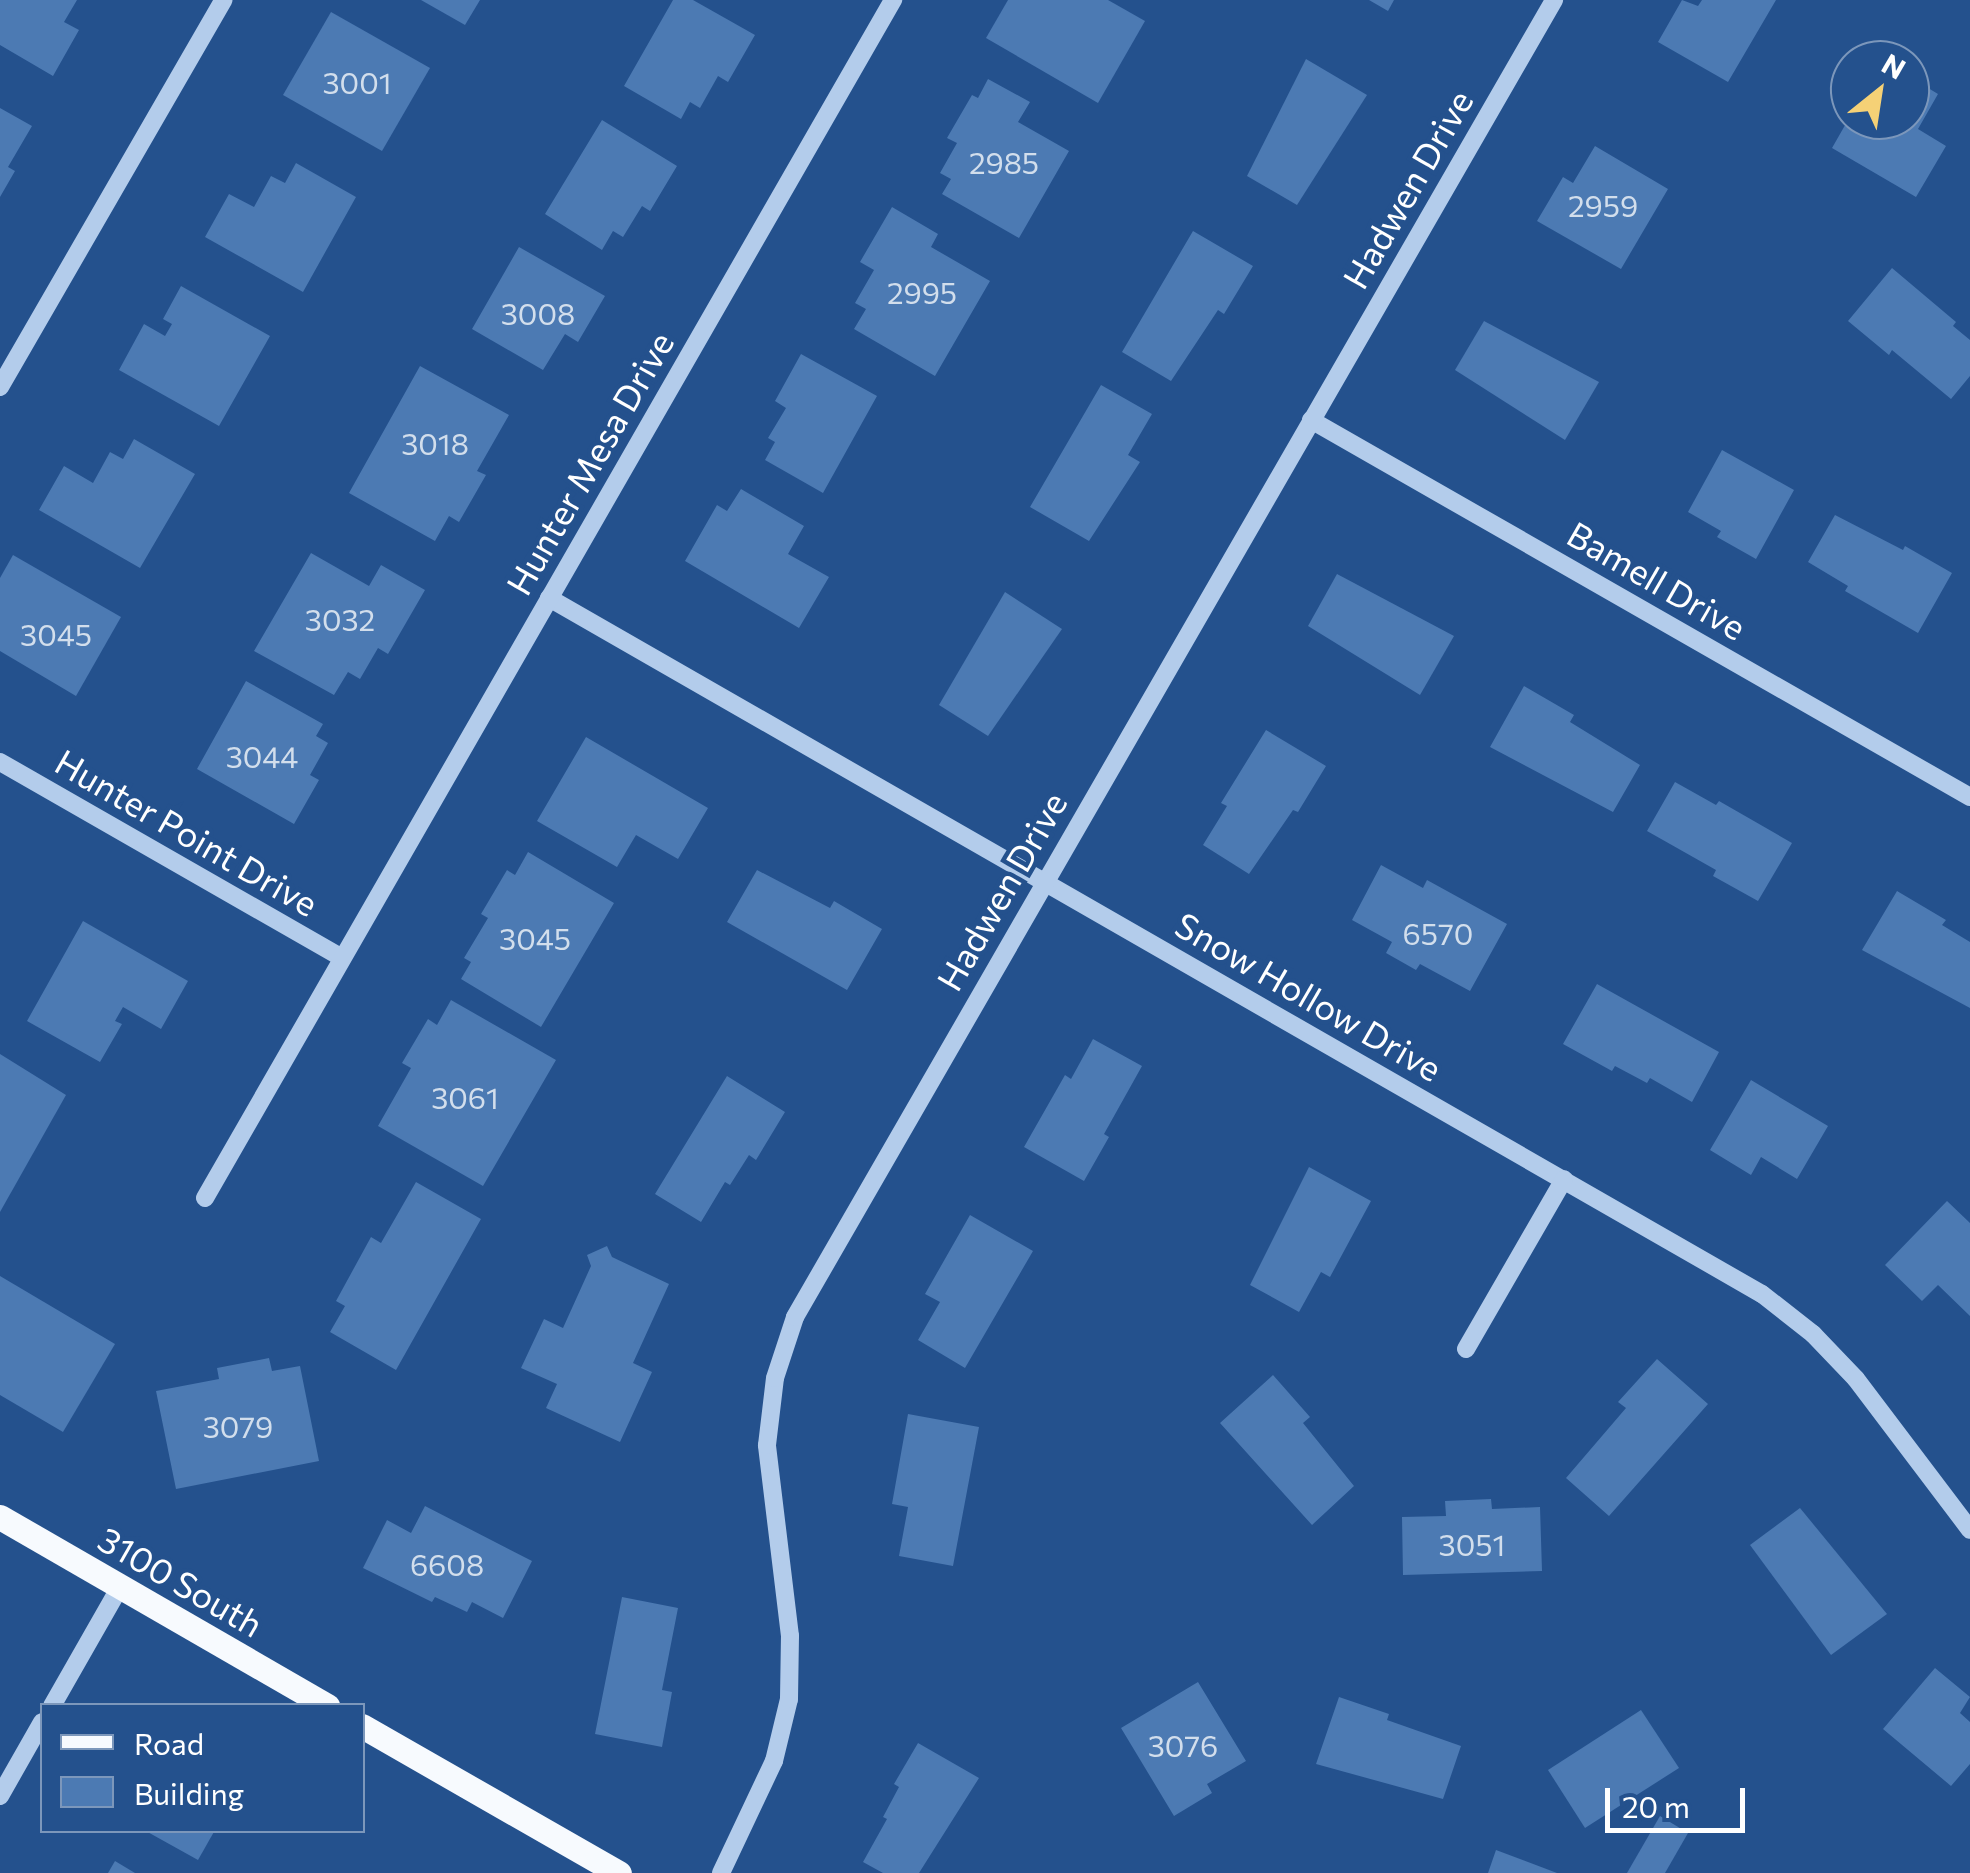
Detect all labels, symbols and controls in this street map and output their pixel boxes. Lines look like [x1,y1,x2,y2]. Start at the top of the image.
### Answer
north arrow [1830,40,1930,140]
text: N [1876,46,1912,86]
house number: 3001 [322,64,392,100]
street label: Hadwen Drive [1333,82,1481,296]
house number: 2985 [969,144,1039,180]
house number: 2959 [1568,187,1638,223]
house number: 2995 [887,274,957,310]
house number: 3008 [501,295,575,331]
street label: Hunter Mesa Drive [497,324,681,602]
house number: 3018 [401,425,469,461]
street label: Bamell Drive [1560,512,1754,648]
house number: 3032 [305,601,375,637]
house number: 3045 [20,616,92,652]
house number: 3044 [226,738,298,774]
street label: Hunter Point Drive [48,740,326,924]
street label: Hadwen Drive [927,784,1075,998]
street label: Snow Hollow Drive [1169,903,1449,1089]
house number: 6570 [1403,915,1473,951]
house number: 3045 [499,920,571,956]
house number: 3061 [431,1079,499,1115]
house number: 3079 [203,1408,273,1444]
street label: 3100 South [91,1517,271,1645]
house number: 3051 [1439,1526,1505,1562]
house number: 6608 [410,1546,484,1582]
legend [40,1703,365,1833]
text: Road [134,1724,204,1761]
house number: 3076 [1148,1727,1218,1763]
scale bar [1610,1768,1750,1830]
text: Building [134,1774,244,1811]
text: 20 m [1622,1787,1690,1824]

